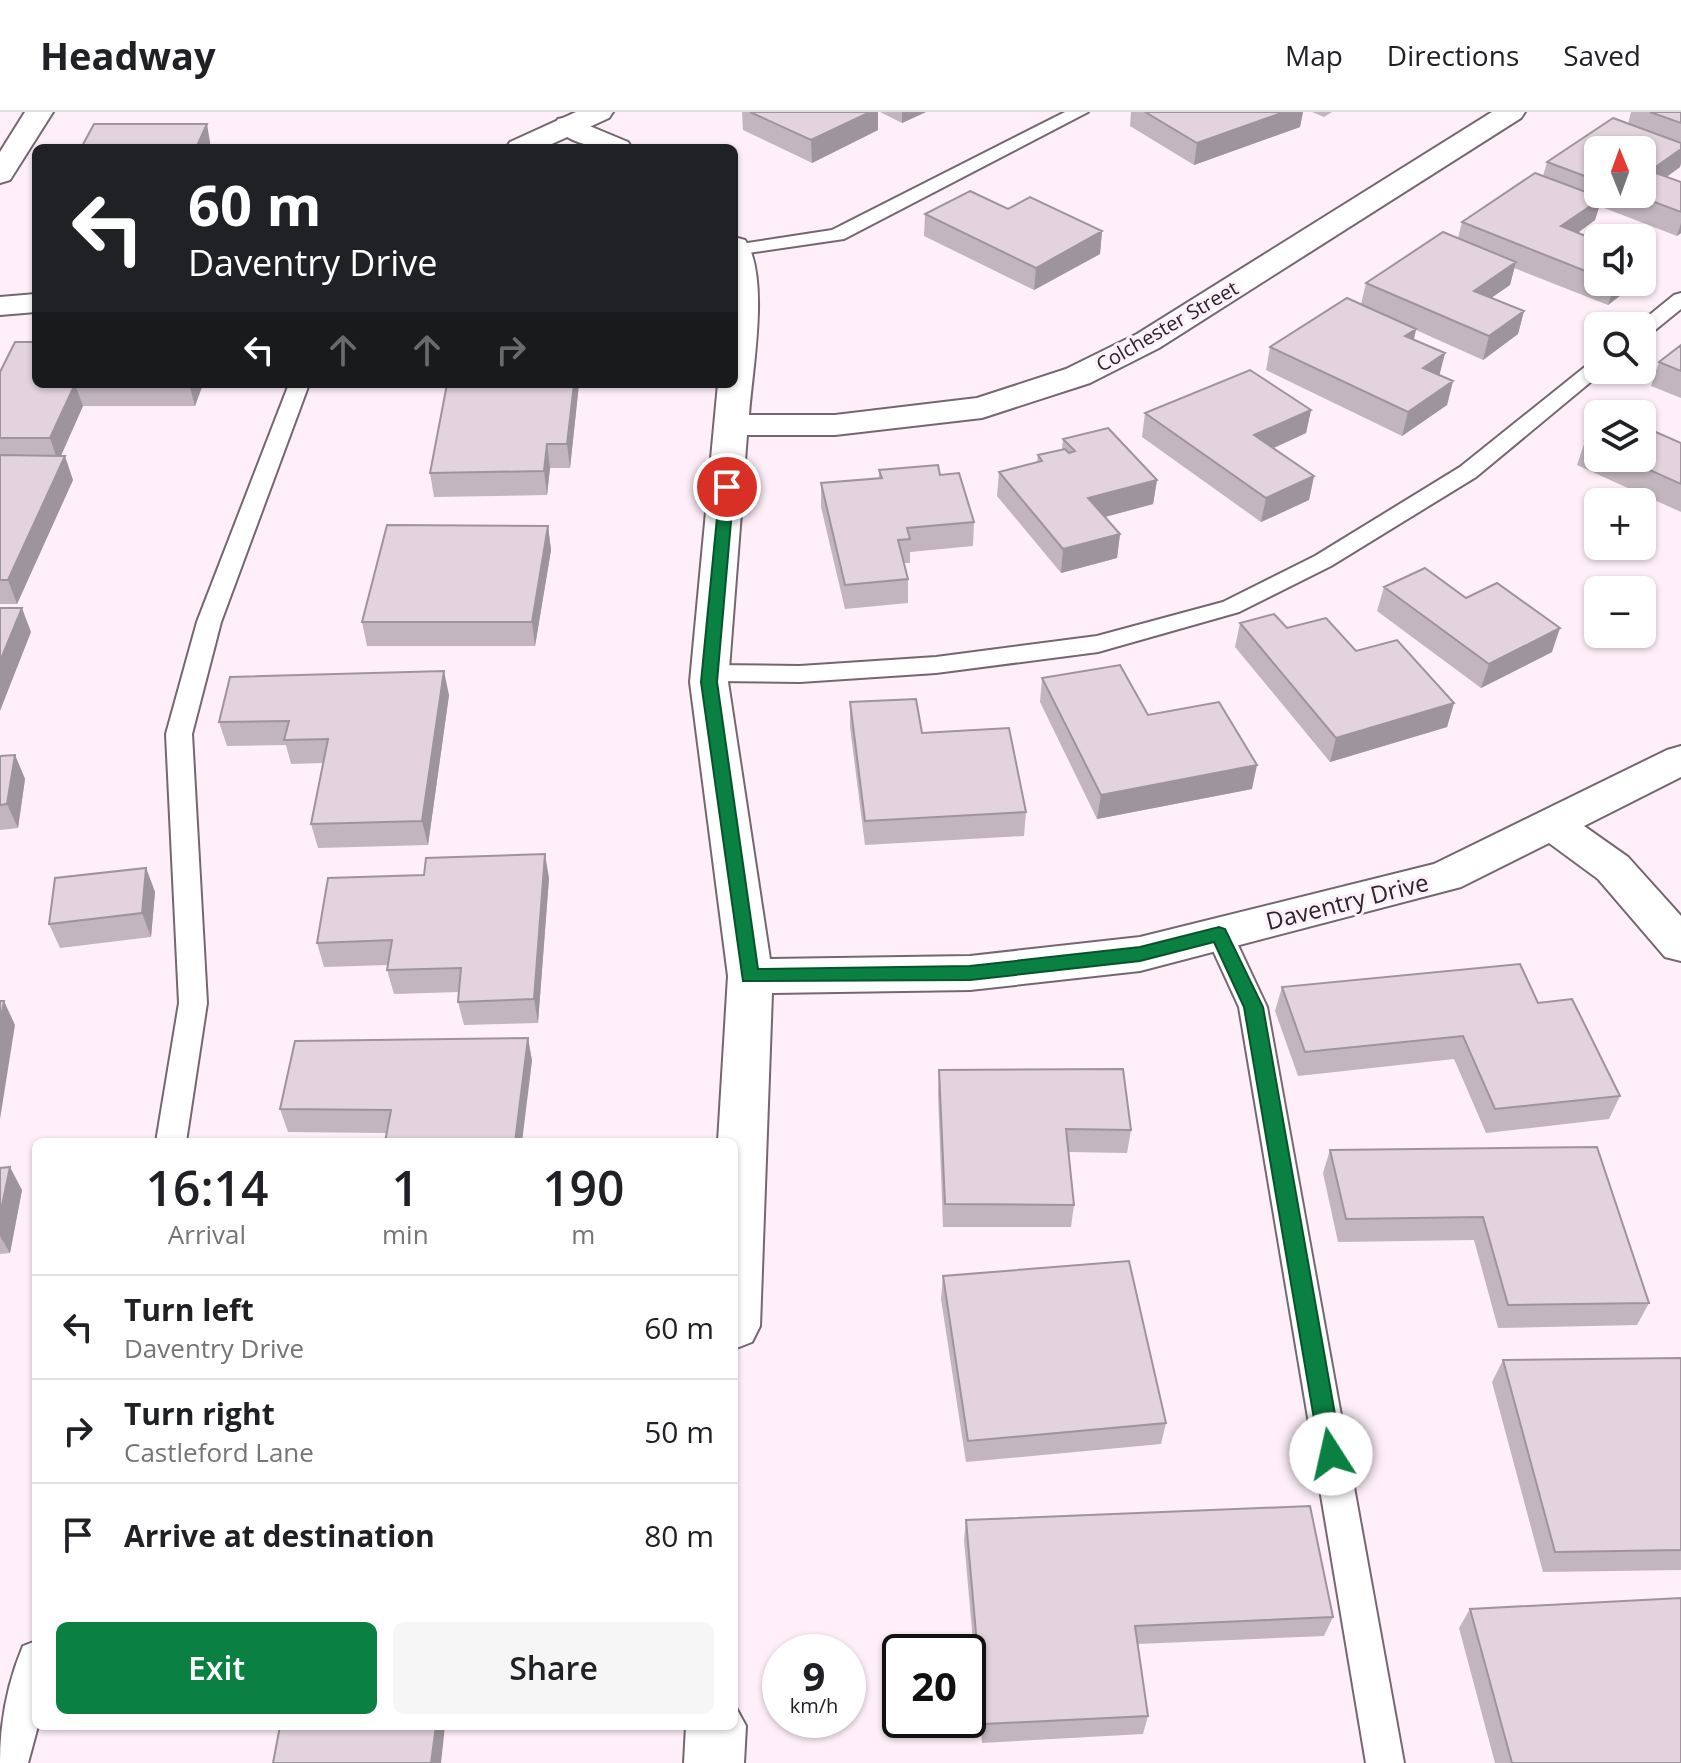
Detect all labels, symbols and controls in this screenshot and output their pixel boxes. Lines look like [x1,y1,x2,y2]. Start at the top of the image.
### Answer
text: Headway [40,29,216,81]
text: Map [1285,36,1343,74]
text: Directions [1387,36,1519,74]
text: Saved [1563,36,1641,74]
north arrow [1584,136,1656,208]
map controls [1584,136,1656,648]
text: 60 m [188,166,322,242]
icon: left [56,176,160,280]
button: sound [1584,224,1656,296]
text: Daventry Drive [188,238,437,287]
street label: Colchester Street [1091,274,1243,378]
button: search [1584,312,1656,384]
icon: left [237,328,281,372]
icon: ahead [321,328,365,372]
icon: ahead [405,328,449,372]
icon: right [489,328,533,372]
button: layers [1584,400,1656,472]
pin [693,453,761,521]
icon: arrive [705,465,749,509]
button: + [1584,488,1656,560]
button: − [1584,576,1656,648]
street label: Daventry Drive [1262,865,1432,937]
text: 16:14 [146,1155,268,1220]
text: 1 [392,1155,419,1220]
text: 190 [542,1155,624,1220]
text: Arrival [168,1216,246,1252]
text: min [382,1216,429,1252]
text: m [571,1216,595,1252]
text: Turn left [124,1289,254,1330]
icon: left [56,1305,100,1349]
text: 60 m [644,1307,714,1348]
text: Daventry Drive [124,1330,304,1366]
text: Turn right [124,1393,275,1434]
icon: right [56,1409,100,1453]
text: 50 m [644,1411,714,1452]
position arrow [1289,1412,1373,1496]
text: Castleford Lane [124,1434,314,1470]
icon: arrive [56,1513,100,1557]
text: Arrive at destination [124,1515,435,1556]
text: 80 m [644,1515,714,1556]
button: Exit [56,1622,377,1714]
button: Share [393,1622,714,1714]
speed limit sign: 20 [882,1634,986,1738]
text: 9 [803,1648,825,1703]
text: km/h [790,1692,838,1719]

